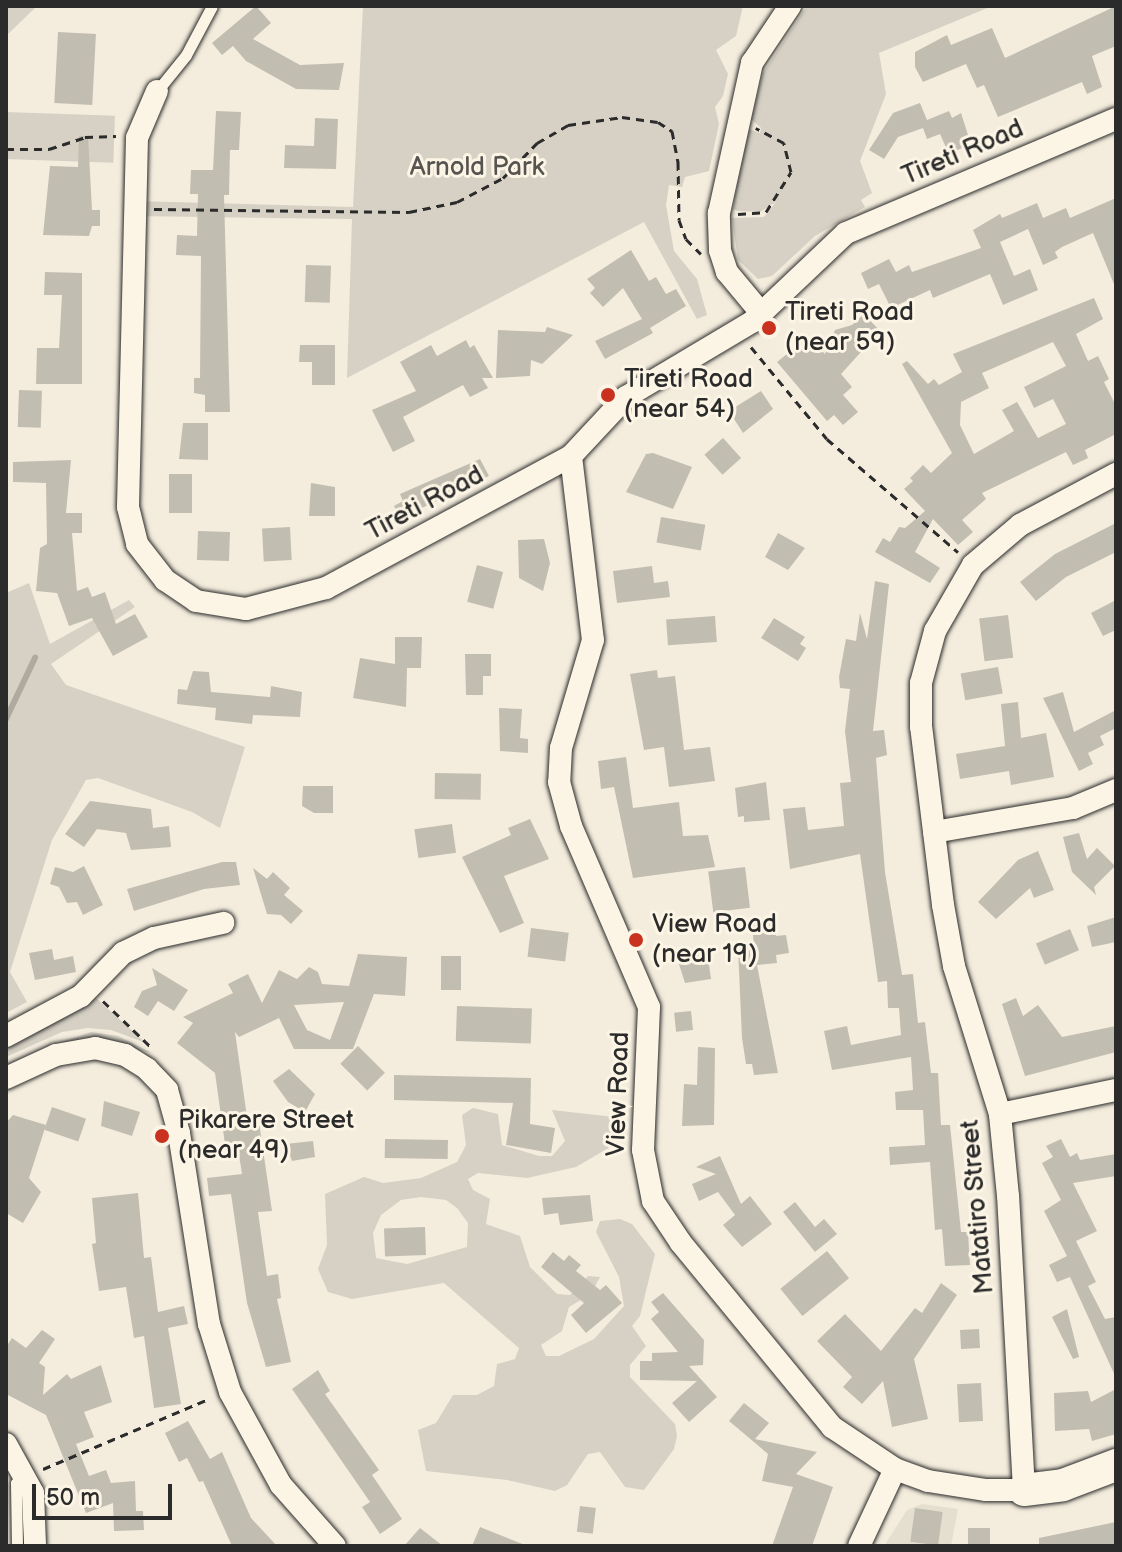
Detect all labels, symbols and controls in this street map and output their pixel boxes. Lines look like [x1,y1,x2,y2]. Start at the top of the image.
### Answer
street label: Tireti Road [898,113,1028,193]
park label: Arnold Park [410,152,544,184]
place label: Tireti Road (near 59) [785,297,914,358]
marker: Tireti Road (near 59) [760,319,778,337]
place label: Tireti Road (near 54) [624,364,753,426]
marker: Tireti Road (near 54) [599,386,617,404]
street label: Tireti Road [361,460,489,548]
place label: View Road (near 19) [652,909,777,970]
marker: View Road (near 19) [627,931,645,949]
street label: View Road [601,1031,637,1157]
place label: Pikarere Street (near 49) [178,1105,354,1166]
street label: Matatiro Street [955,1118,1001,1296]
marker: Pikarere Street (near 49) [153,1127,171,1145]
scale bar [36,1468,176,1518]
text: 50 m [46,1483,100,1512]

